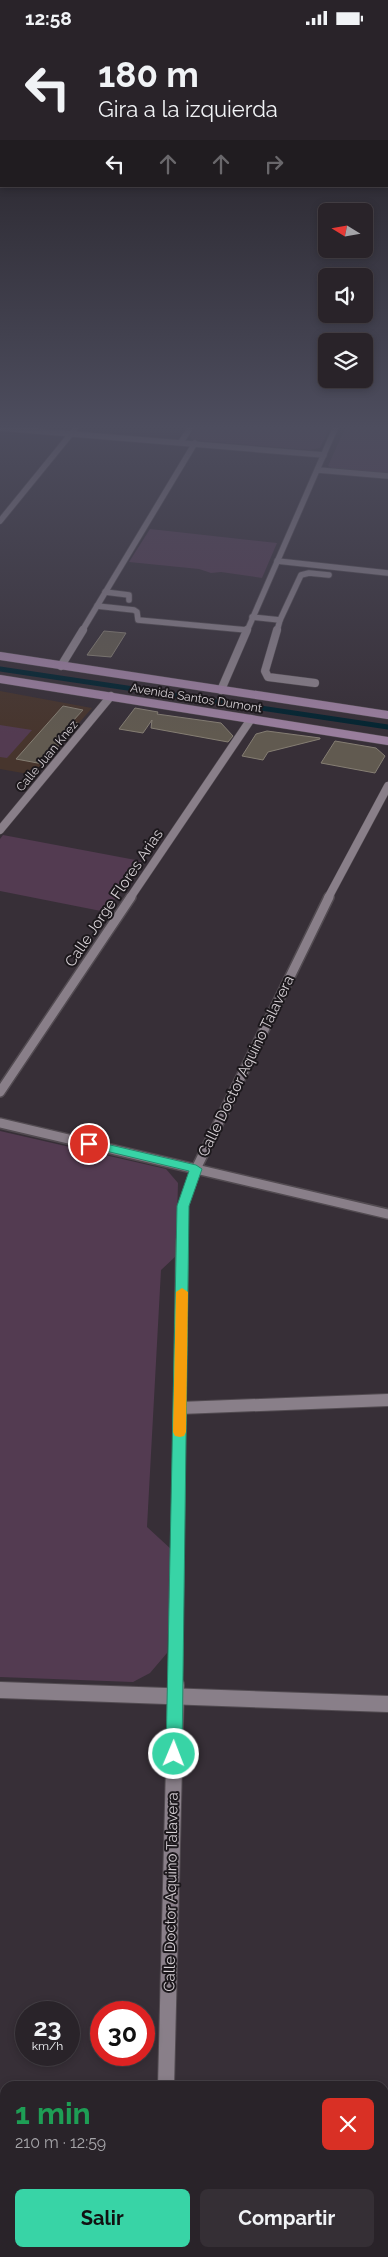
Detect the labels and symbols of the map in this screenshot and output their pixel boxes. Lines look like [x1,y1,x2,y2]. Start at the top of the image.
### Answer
north arrow [318,203,372,257]
street label: Avenida Santos Dumont [129,681,263,715]
street label: Calle Juan Knez [13,718,81,794]
street label: Calle Jorge Flores Arias [61,826,167,970]
street label: Calle Doctor Aquino Talavera [194,972,298,1160]
pin [68,1123,110,1165]
position arrow [147,1727,199,1779]
street label: Calle Doctor Aquino Talavera [160,1792,182,1992]
speed limit sign: 30 [90,2001,155,2066]

